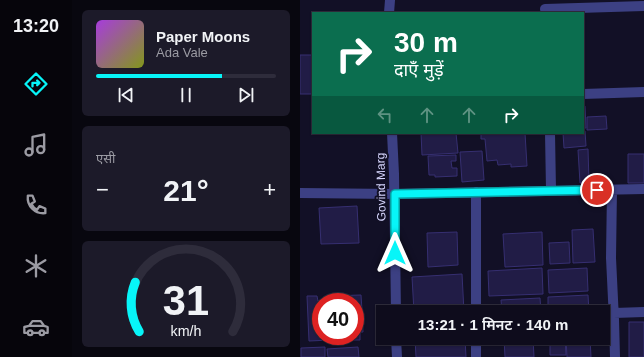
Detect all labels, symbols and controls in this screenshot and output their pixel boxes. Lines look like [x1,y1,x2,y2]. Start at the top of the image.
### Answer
text: 13:20 [13,16,59,36]
text: 30 m [394,27,458,58]
text: Paper Moons [156,28,250,45]
icon: right [328,28,380,80]
text: Ada Vale [156,45,208,60]
text: दाएँ मुड़ें [394,60,444,80]
icon: directions [22,70,50,98]
icon: previous [115,84,137,106]
icon: pause [175,84,197,106]
icon: next [235,84,257,106]
icon: left [374,104,396,126]
icon: ahead [416,104,438,126]
icon: ahead [458,104,480,126]
icon: right [500,104,522,126]
icon: music [22,131,50,159]
text: एसी [96,151,115,166]
street label: Govind Marg [373,153,389,221]
pin [580,173,614,207]
text: 21° [163,174,209,207]
text: − [96,177,109,202]
text: + [263,177,276,202]
icon: arrive [586,179,608,201]
icon: phone [22,191,50,219]
position arrow [374,232,416,274]
icon: climate [22,252,50,280]
text: 31 [163,277,209,324]
speed limit sign: 40 [312,293,364,345]
icon: car [22,313,50,341]
text: 13:21 · 1 मिनट · 140 m [418,316,568,333]
text: km/h [171,323,202,339]

